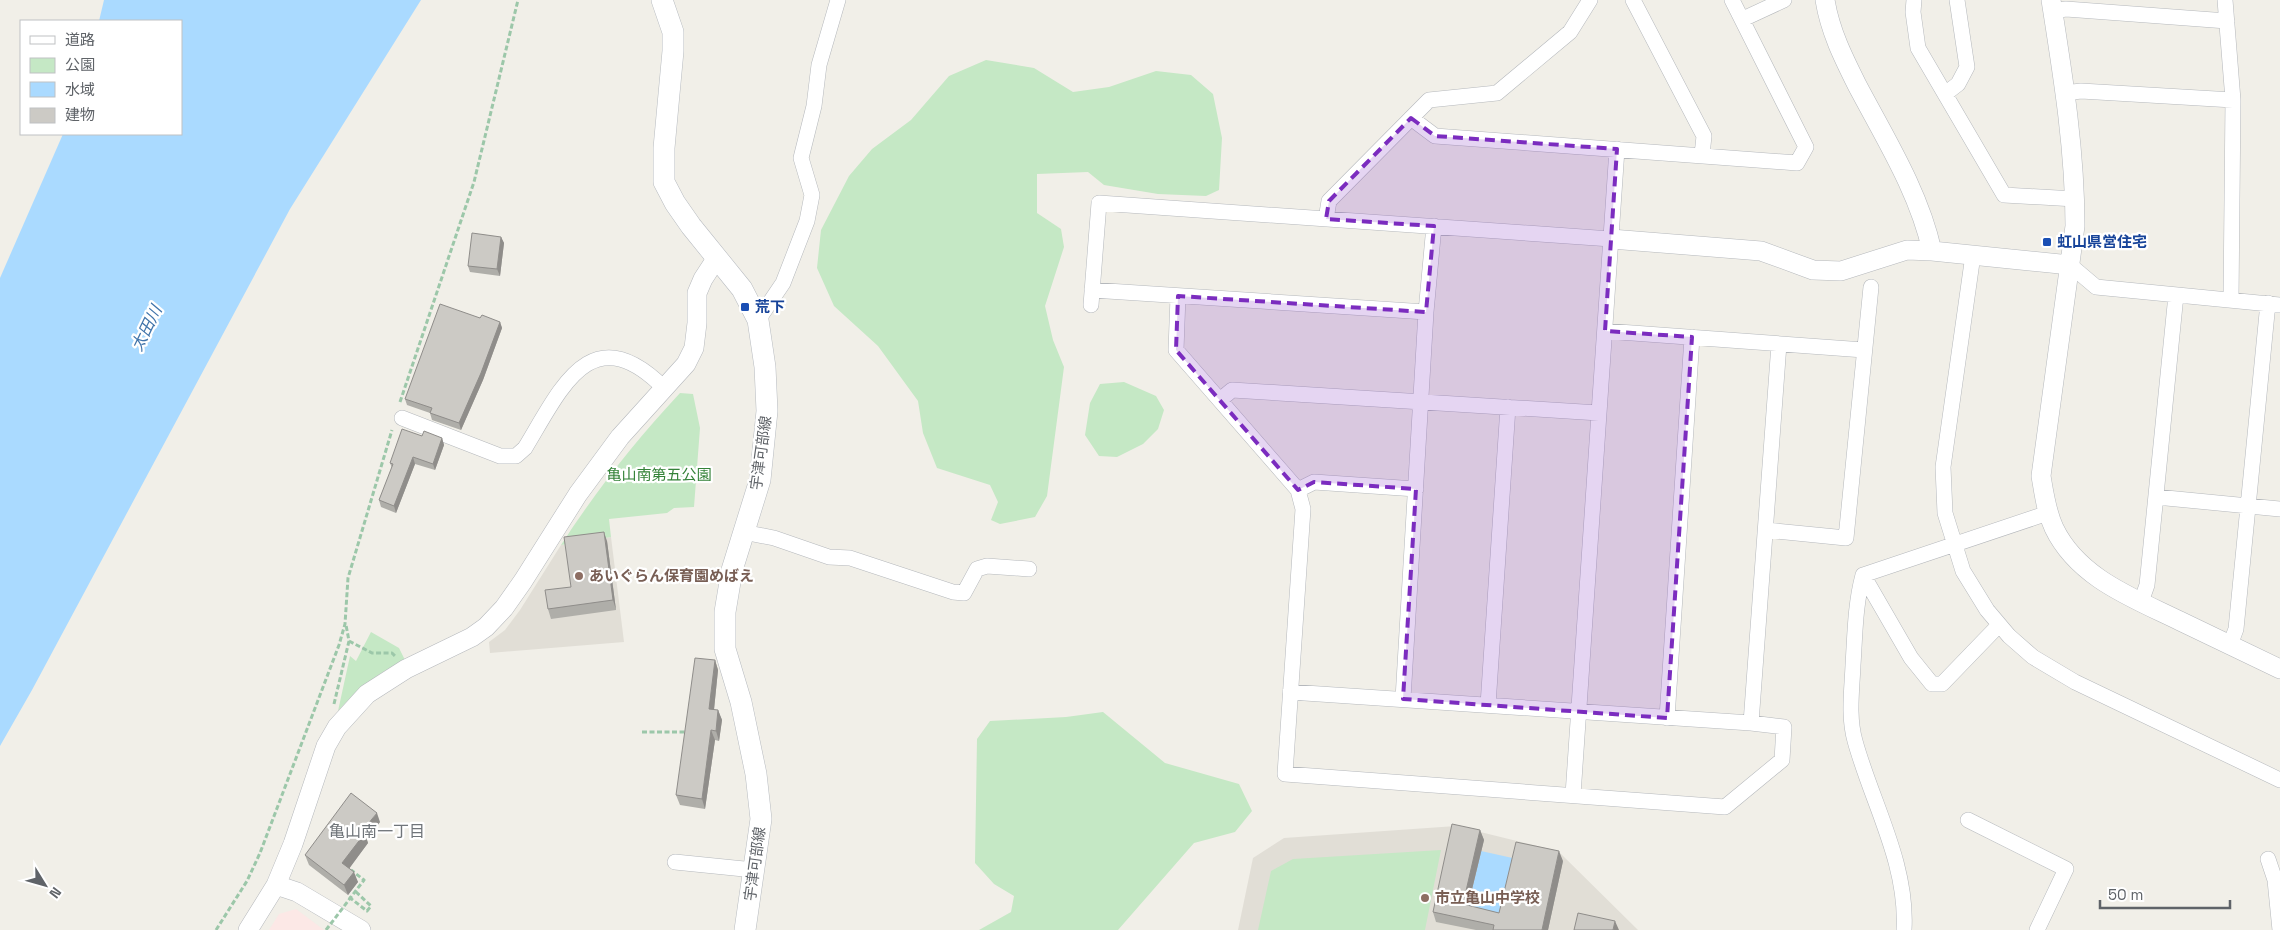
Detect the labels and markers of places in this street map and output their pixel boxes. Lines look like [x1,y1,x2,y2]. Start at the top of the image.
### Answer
place label: 虹山県営住宅 [2057,232,2147,251]
marker: 虹山県営住宅 [2041,236,2053,248]
place label: 荒下 [755,297,785,316]
marker: 荒下 [739,301,751,313]
place label: あいぐらん保育園めばえ [589,566,754,585]
marker: あいぐらん保育園めばえ [573,570,585,582]
place label: 市立亀山中学校 [1435,888,1540,907]
marker: 市立亀山中学校 [1419,892,1431,904]

